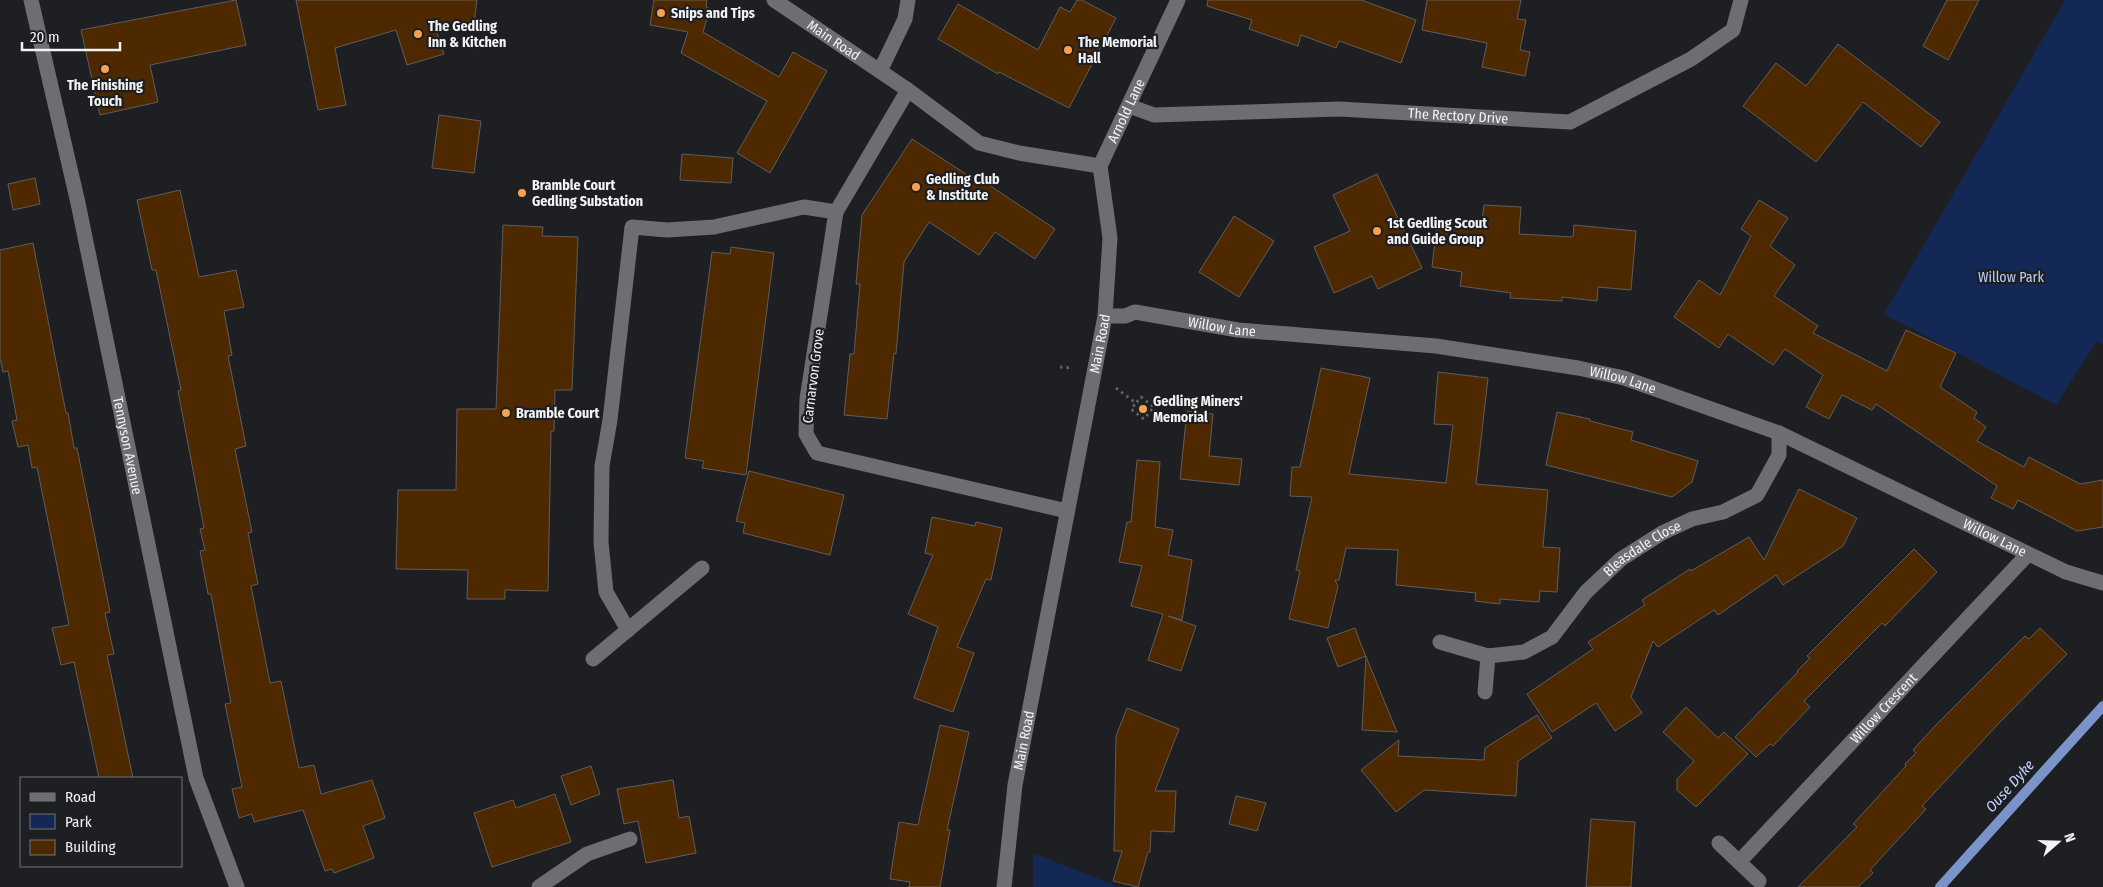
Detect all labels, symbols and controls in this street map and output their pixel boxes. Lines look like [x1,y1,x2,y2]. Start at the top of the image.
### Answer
place label: Snips and Tips [671,5,755,22]
marker: Snips and Tips [655,7,667,19]
street label: Main Road [804,17,863,64]
place label: The Gedling Inn & Kitchen [428,18,506,51]
scale bar [22,20,120,52]
text: 20 m [30,28,60,46]
marker: The Gedling Inn & Kitchen [412,28,424,40]
place label: The Memorial Hall [1078,34,1157,67]
marker: The Memorial Hall [1062,44,1074,56]
marker: The Finishing Touch [99,63,111,75]
street label: Arnold Lane [1104,76,1149,146]
place label: The Finishing Touch [67,77,143,110]
street label: The Rectory Drive [1408,105,1509,128]
place label: Gedling Club & Institute [926,171,1000,204]
place label: Bramble Court Gedling Substation [532,177,643,210]
marker: Gedling Club & Institute [910,181,922,193]
marker: Bramble Court Gedling Substation [516,187,528,199]
place label: 1st Gedling Scout and Guide Group [1387,215,1488,248]
marker: 1st Gedling Scout and Guide Group [1371,225,1383,237]
park label: Willow Park [1978,269,2044,286]
street label: Main Road [1086,313,1114,375]
street label: Willow Lane [1187,313,1257,340]
street label: Carnarvon Grove [799,328,828,424]
street label: Willow Lane [1588,363,1658,398]
place label: Gedling Miners' Memorial [1153,393,1243,426]
street label: Tennyson Avenue [109,395,146,496]
marker: Gedling Miners' Memorial [1137,403,1149,415]
place label: Bramble Court [516,405,600,422]
marker: Bramble Court [500,407,512,419]
street label: Willow Lane [1960,515,2029,561]
street label: Bleasdale Close [1600,517,1684,580]
street label: Willow Crescent [1847,669,1921,747]
street label: Main Road [1010,709,1038,772]
water label: Ouse Dyke [1982,756,2038,816]
legend [20,777,182,867]
text: Road [65,788,96,806]
text: Park [65,813,92,831]
north arrow [2033,817,2083,867]
text: N [2060,831,2079,845]
text: Building [65,838,116,856]

